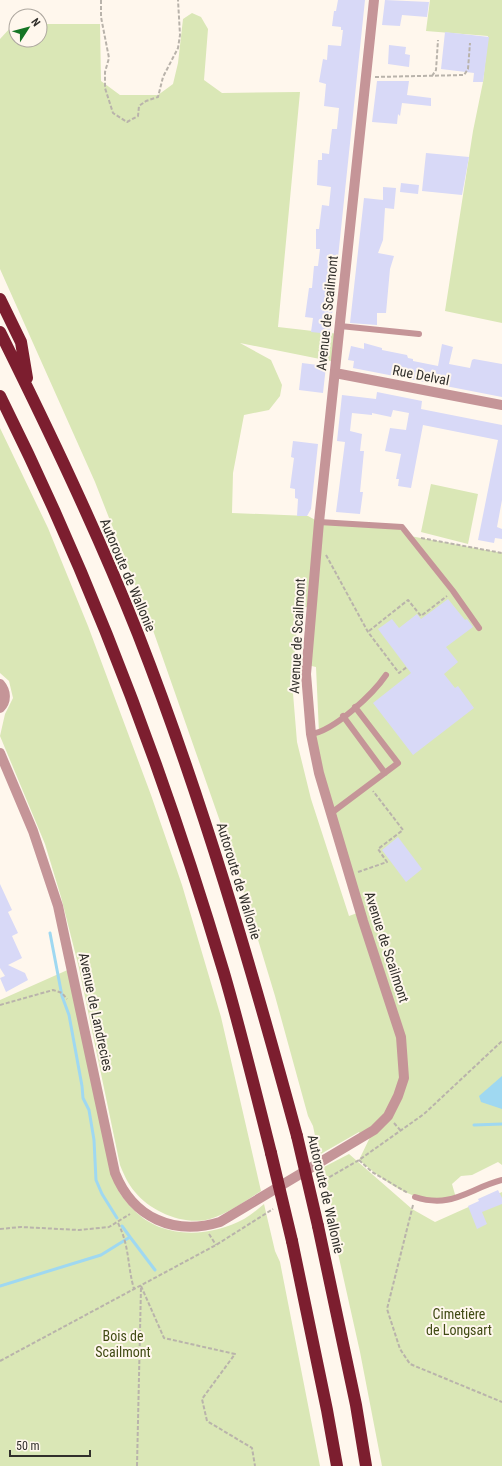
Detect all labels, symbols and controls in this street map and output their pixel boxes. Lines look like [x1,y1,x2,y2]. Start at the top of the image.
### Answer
north arrow [8,8,48,48]
text: N [28,16,43,29]
street label: Avenue de Scailmont [313,255,341,371]
street label: Rue Delval [391,362,451,388]
street label: Autoroute de Wallonie [97,516,159,634]
street label: Avenue de Scailmont [286,578,308,694]
street label: Autoroute de Wallonie [214,821,265,942]
street label: Avenue de Scailmont [362,890,412,1004]
street label: Avenue de Landrecies [76,951,116,1073]
street label: Autoroute de Wallonie [305,1133,348,1255]
park label: Cimetière de Longsart [426,1306,492,1338]
park label: Bois de Scailmont [95,1328,151,1360]
scale bar [10,1432,90,1458]
text: 50 m [16,1439,40,1453]

